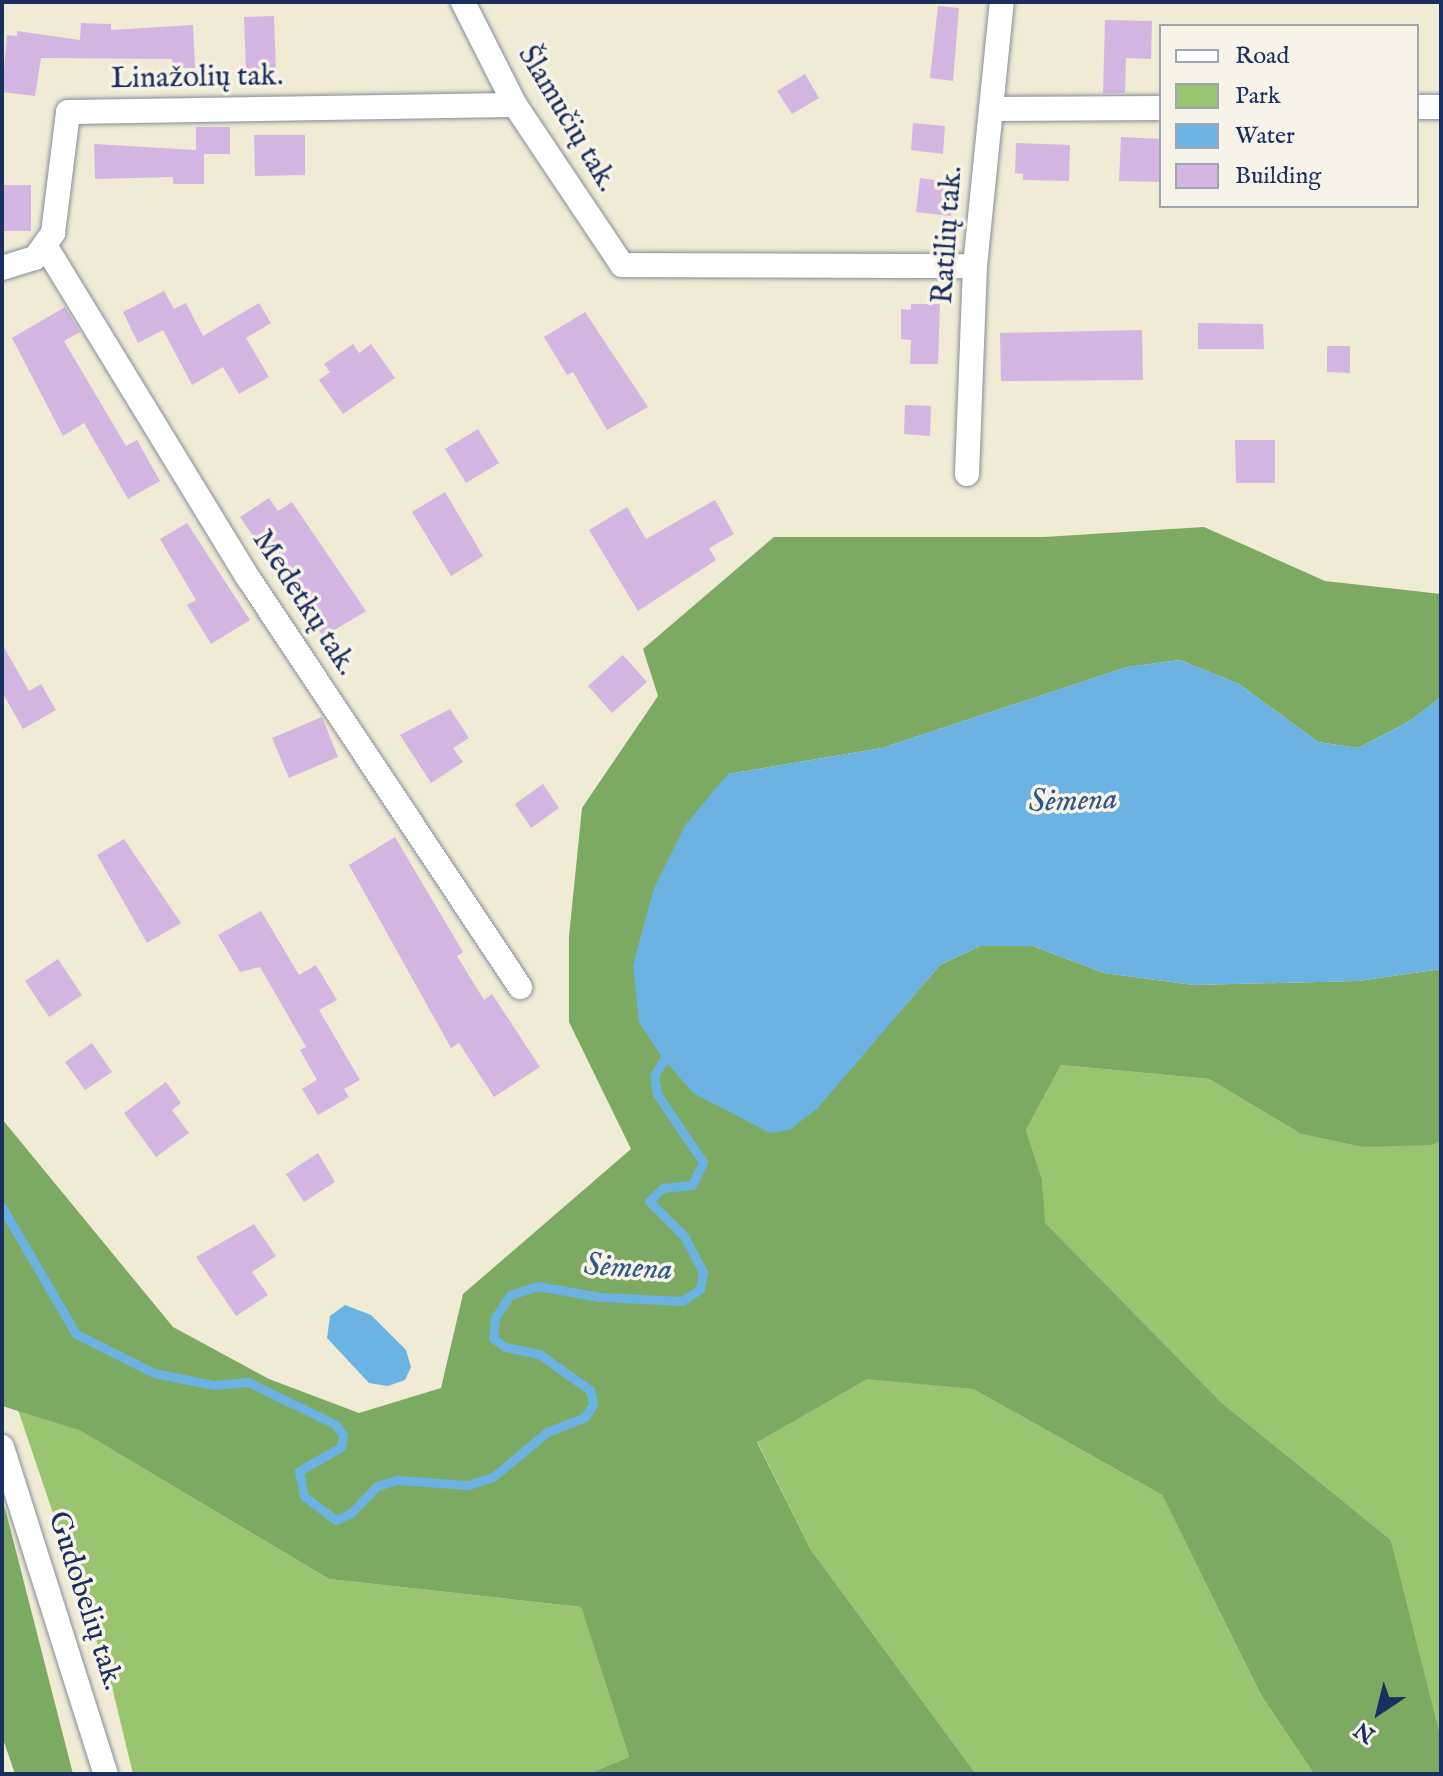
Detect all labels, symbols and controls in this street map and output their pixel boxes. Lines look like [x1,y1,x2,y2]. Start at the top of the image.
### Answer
legend [1159,24,1419,208]
street label: Šlamučių tak. [509,39,625,199]
text: Road [1235,41,1289,72]
street label: Linažolių tak. [110,58,284,98]
text: Park [1235,81,1281,112]
text: Water [1235,121,1295,152]
text: Building [1235,161,1321,192]
street label: Ratilių tak. [925,165,971,305]
street label: Medetkų tak. [244,524,364,682]
water label: Sėmena [1028,781,1118,823]
water label: Sėmena [583,1247,673,1291]
street label: Gudobelių tak. [39,1507,131,1695]
north arrow [1339,1672,1419,1752]
text: N [1349,1715,1381,1749]

